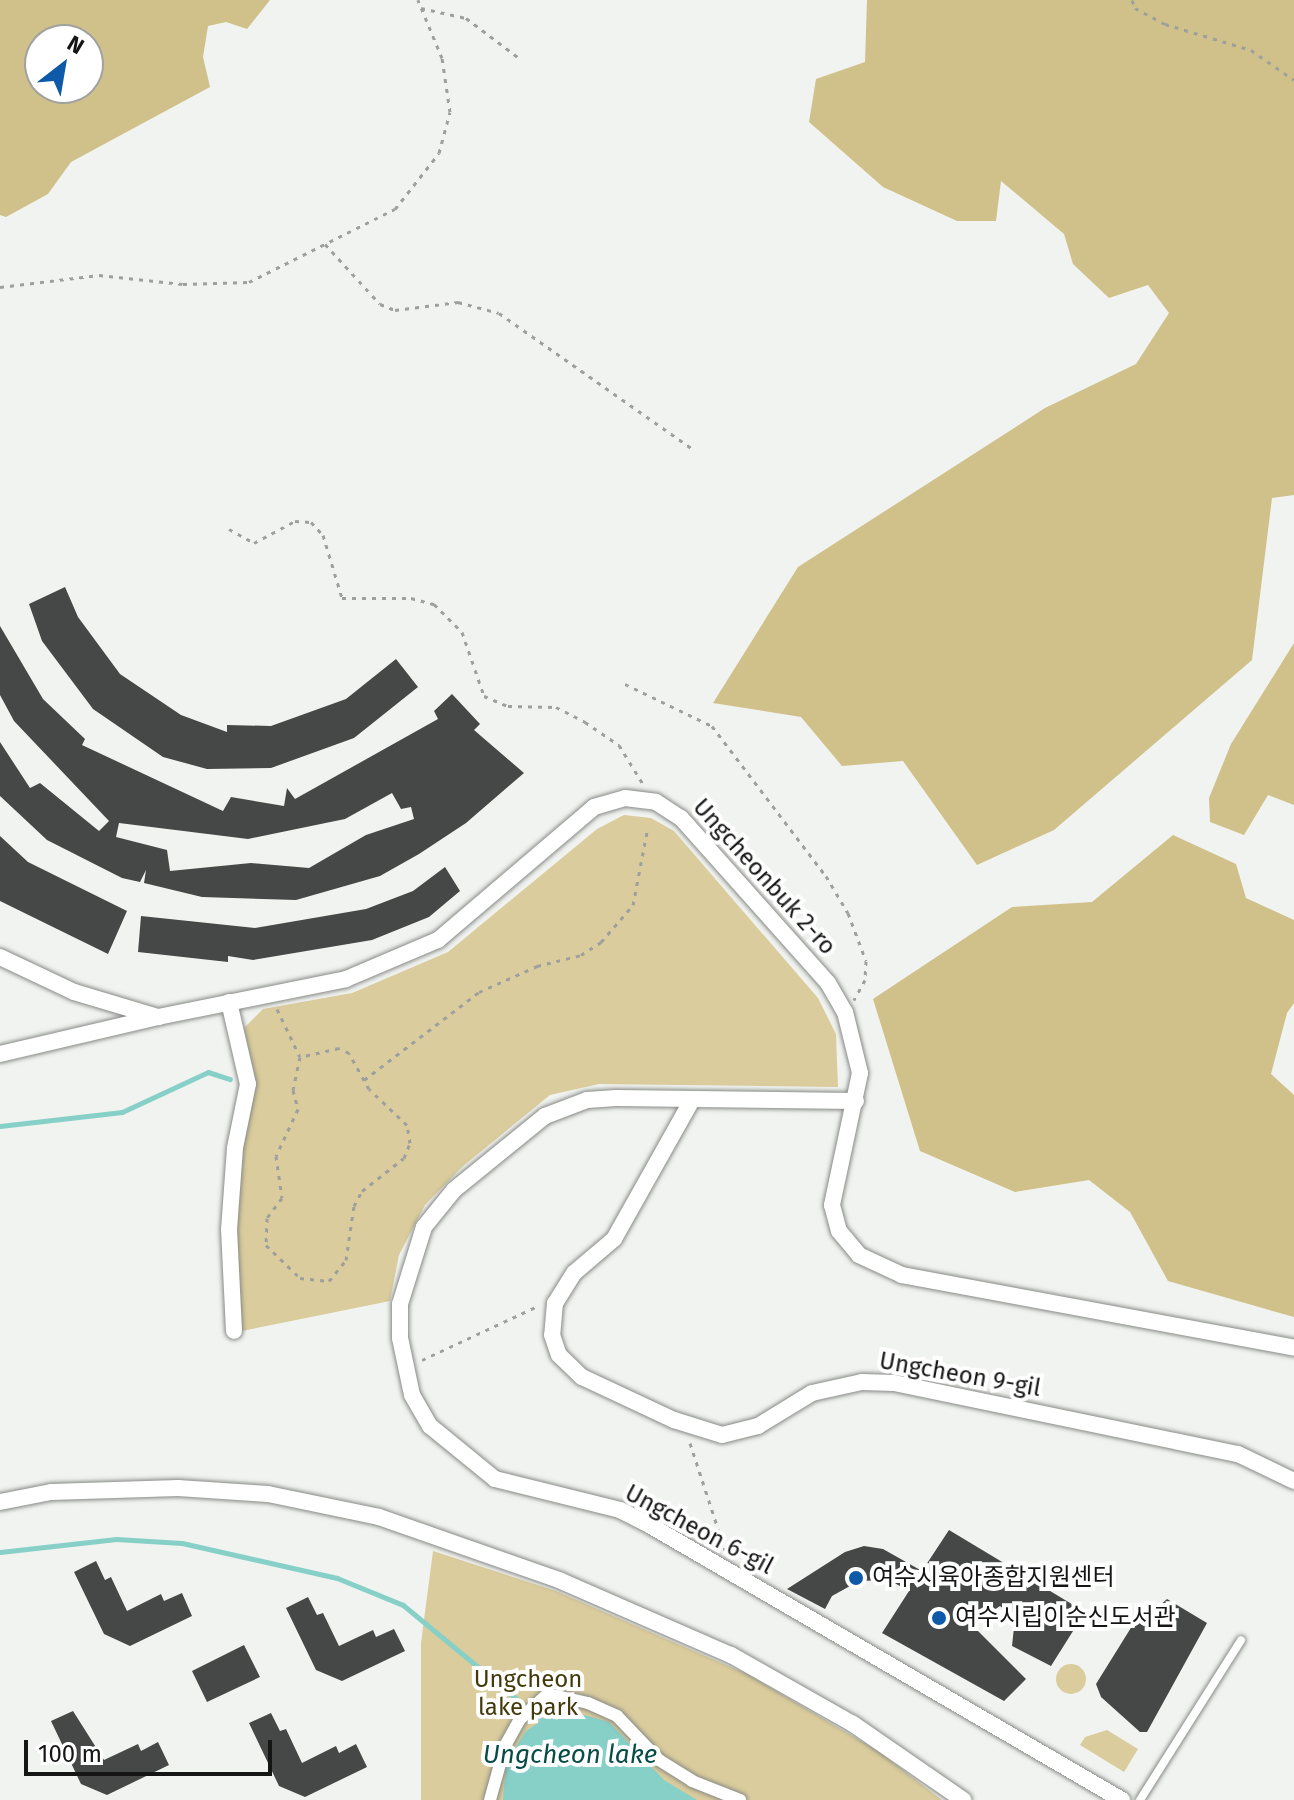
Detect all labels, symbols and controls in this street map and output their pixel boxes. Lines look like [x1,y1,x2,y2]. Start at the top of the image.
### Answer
north arrow [24,24,104,104]
text: N [62,29,89,60]
street label: Ungcheonbuk 2-ro [686,793,842,961]
street label: Ungcheon 9-gil [877,1347,1043,1403]
street label: Ungcheon 6-gil [620,1479,778,1581]
place label: 여수시육아종합지원센터 [872,1564,1115,1592]
marker: 여수시육아종합지원센터 [847,1569,865,1587]
place label: 여수시립이순신도서관 [955,1604,1176,1632]
marker: 여수시립이순신도서관 [930,1609,948,1627]
park label: Ungcheon lake park [474,1666,582,1722]
scale bar [28,1724,276,1774]
water label: Ungcheon lake [483,1739,657,1771]
text: 100 m [38,1740,102,1768]

